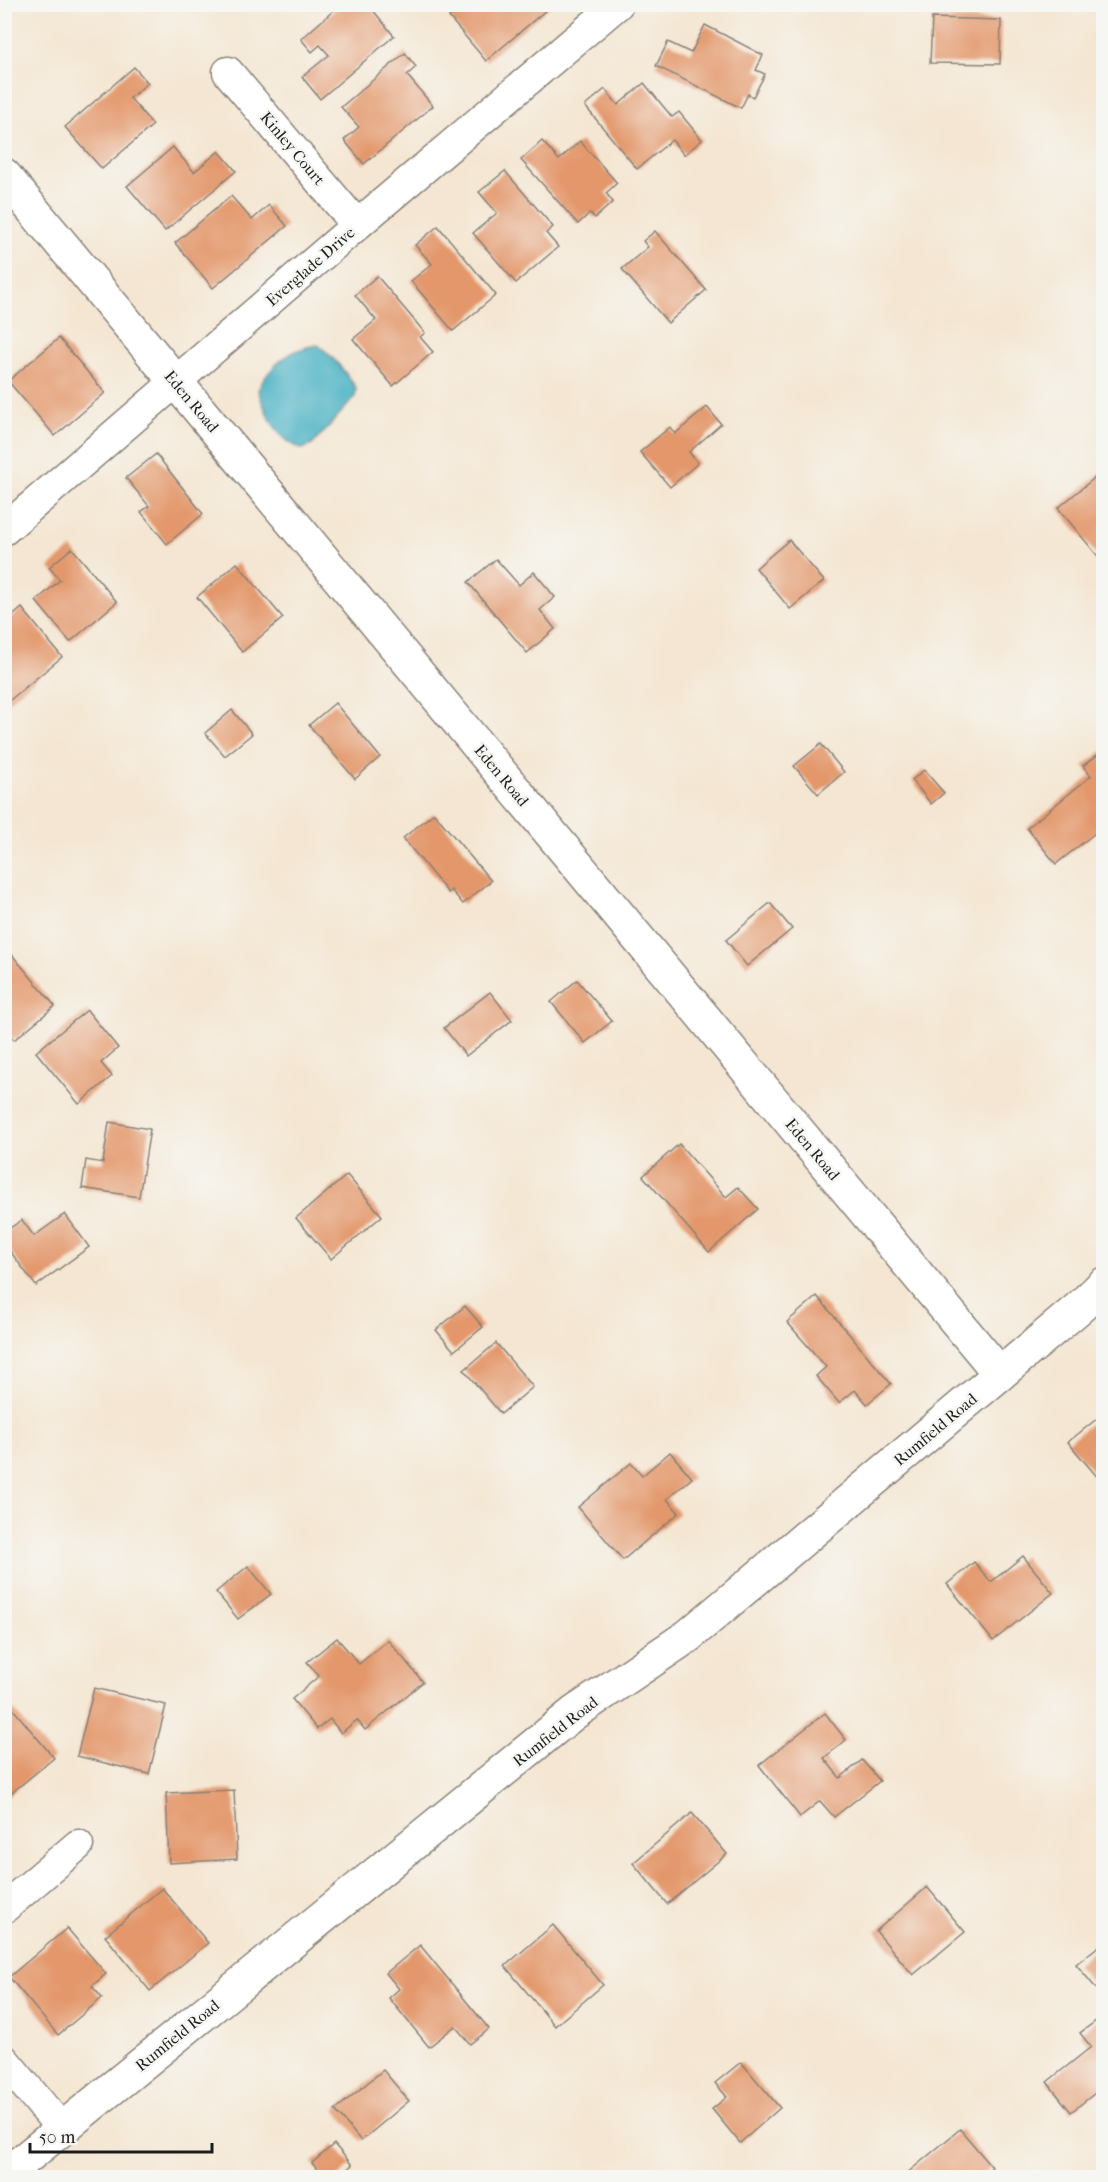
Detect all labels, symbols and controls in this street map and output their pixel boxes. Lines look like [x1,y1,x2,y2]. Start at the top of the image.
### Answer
street label: Kinley Court [256,108,329,189]
street label: Everglade Drive [262,223,359,310]
street label: Eden Road [160,367,223,436]
street label: Eden Road [470,741,533,810]
street label: Eden Road [781,1115,844,1184]
street label: Rumfield Road [890,1389,981,1470]
street label: Rumfield Road [509,1692,602,1770]
street label: Rumfield Road [131,1996,223,2075]
scale bar [30,2116,212,2154]
text: 50 m [39,2127,76,2148]

